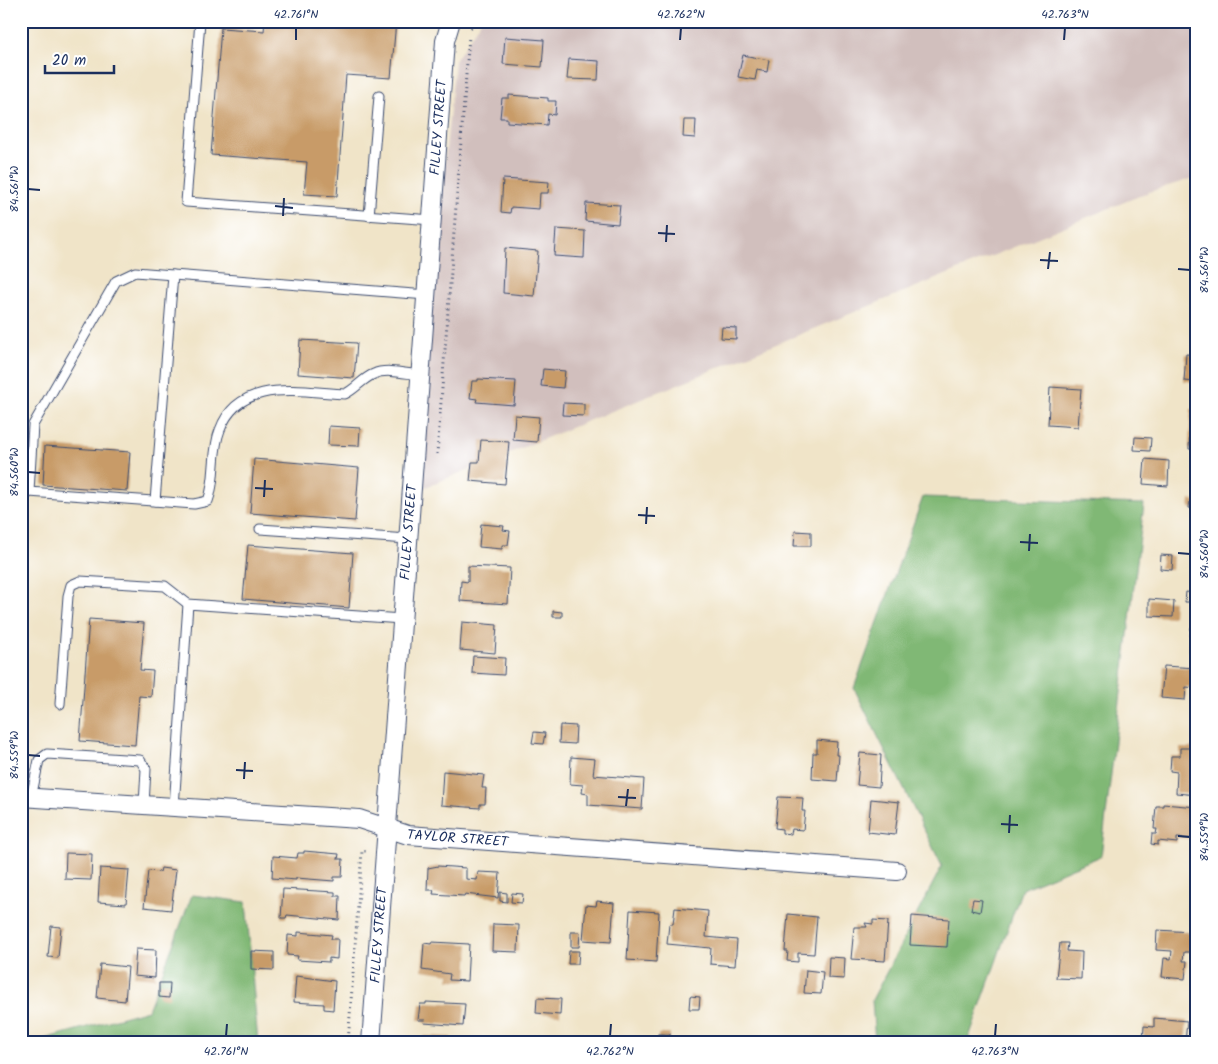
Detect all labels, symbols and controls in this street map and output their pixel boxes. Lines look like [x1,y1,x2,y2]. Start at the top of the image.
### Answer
text: 42.761°N [274,5,318,24]
text: 42.762°N [657,5,705,24]
text: 42.763°N [1041,5,1089,24]
scale bar [45,42,114,74]
text: 20 m [52,49,86,73]
street label: FILLEY STREET [424,77,453,176]
text: 84.561°W [5,165,24,213]
text: 84.561°W [1195,246,1214,294]
text: 84.560°W [5,447,24,497]
street label: FILLEY STREET [394,482,423,581]
text: 84.560°W [1195,529,1214,579]
text: 84.559°W [5,731,24,779]
text: 84.559°W [1195,813,1214,861]
street label: TAYLOR STREET [406,824,510,853]
street label: FILLEY STREET [364,885,394,984]
text: 42.761°N [204,1042,248,1061]
text: 42.762°N [586,1042,634,1061]
text: 42.763°N [971,1042,1019,1061]

